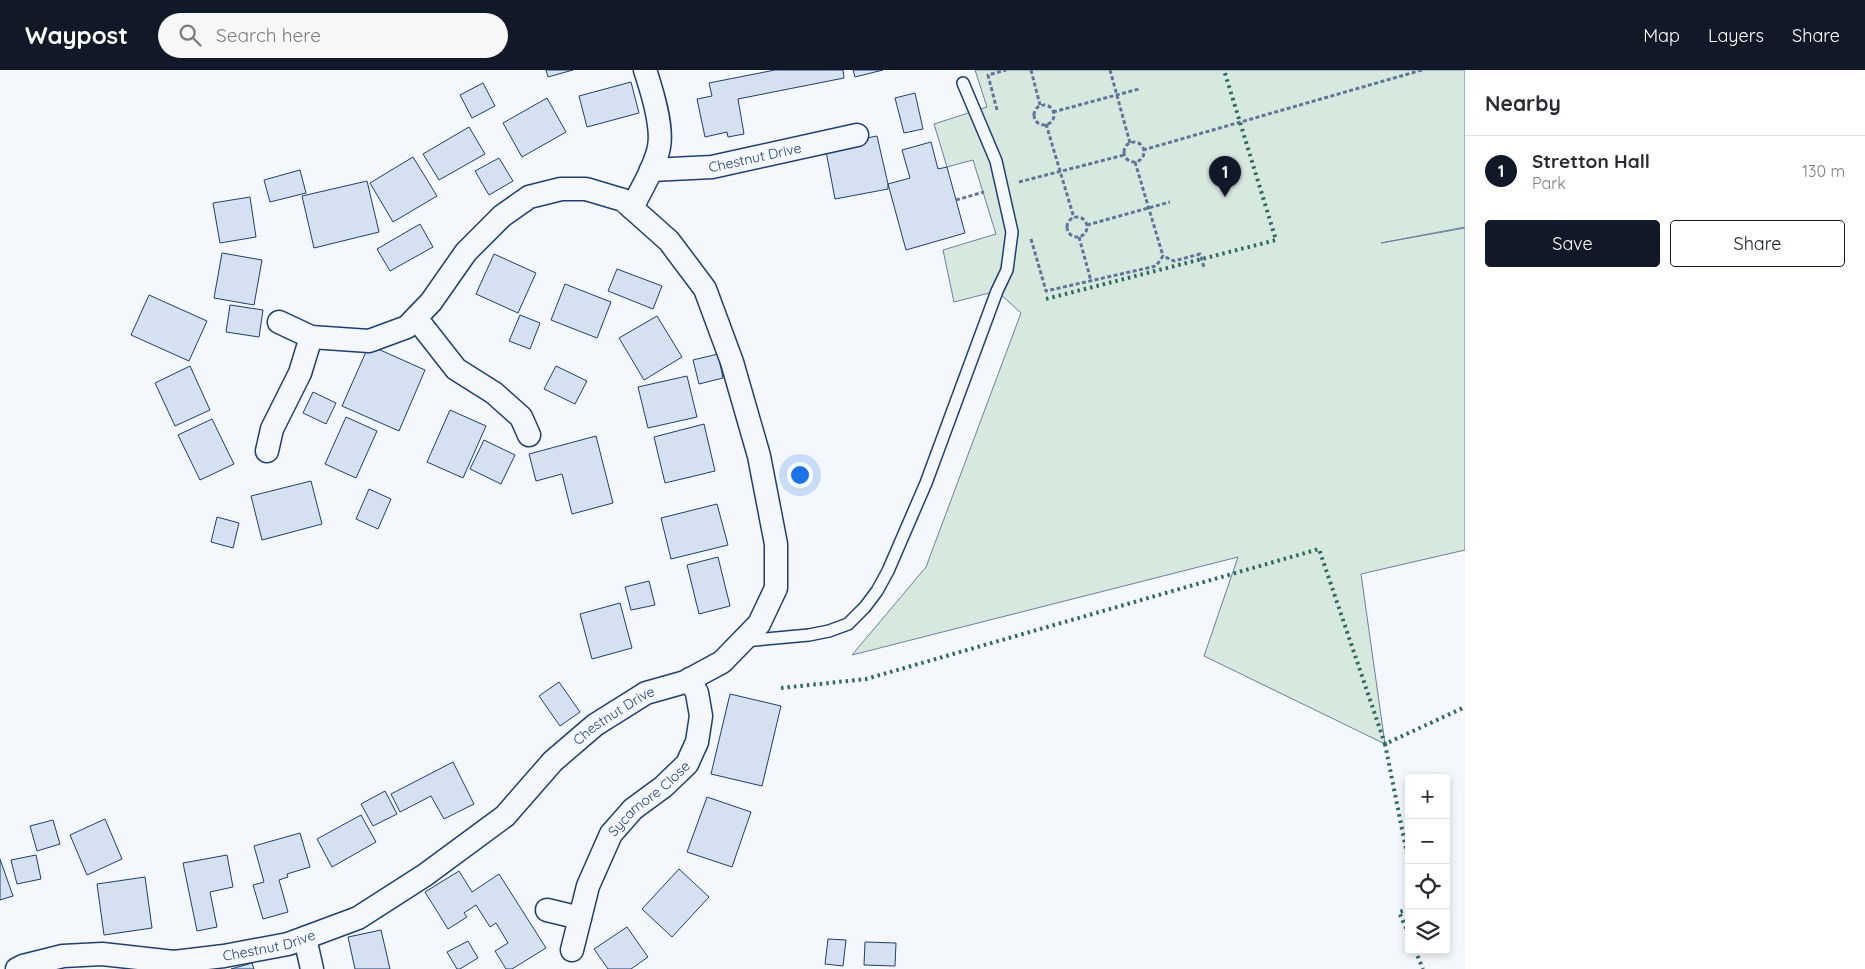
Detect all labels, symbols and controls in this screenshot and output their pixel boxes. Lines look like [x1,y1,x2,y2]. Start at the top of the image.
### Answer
search box [158,13,508,58]
text: Waypost [25,20,128,50]
icon: search [176,21,204,49]
text: Search here [216,23,321,47]
text: Map [1643,24,1680,47]
text: Layers [1708,24,1764,47]
text: Share [1792,24,1840,47]
text: Nearby [1485,90,1561,116]
street label: Chestnut Drive [707,139,803,177]
text: Stretton Hall [1532,149,1650,173]
pin: 1 [1209,156,1241,197]
text: 1 [1498,161,1504,181]
text: 130 m [1802,161,1845,181]
text: Park [1532,173,1566,193]
button: Save [1485,220,1660,267]
button: Share [1670,220,1845,267]
your location [787,462,813,488]
street label: Chestnut Drive [569,682,656,749]
street label: Sycamore Close [604,757,694,840]
map controls [1405,774,1450,954]
button: + [1405,774,1450,819]
button: − [1405,819,1450,864]
button: locate [1405,864,1450,909]
button: layers [1405,909,1450,954]
street label: Chestnut Drive [221,926,318,965]

